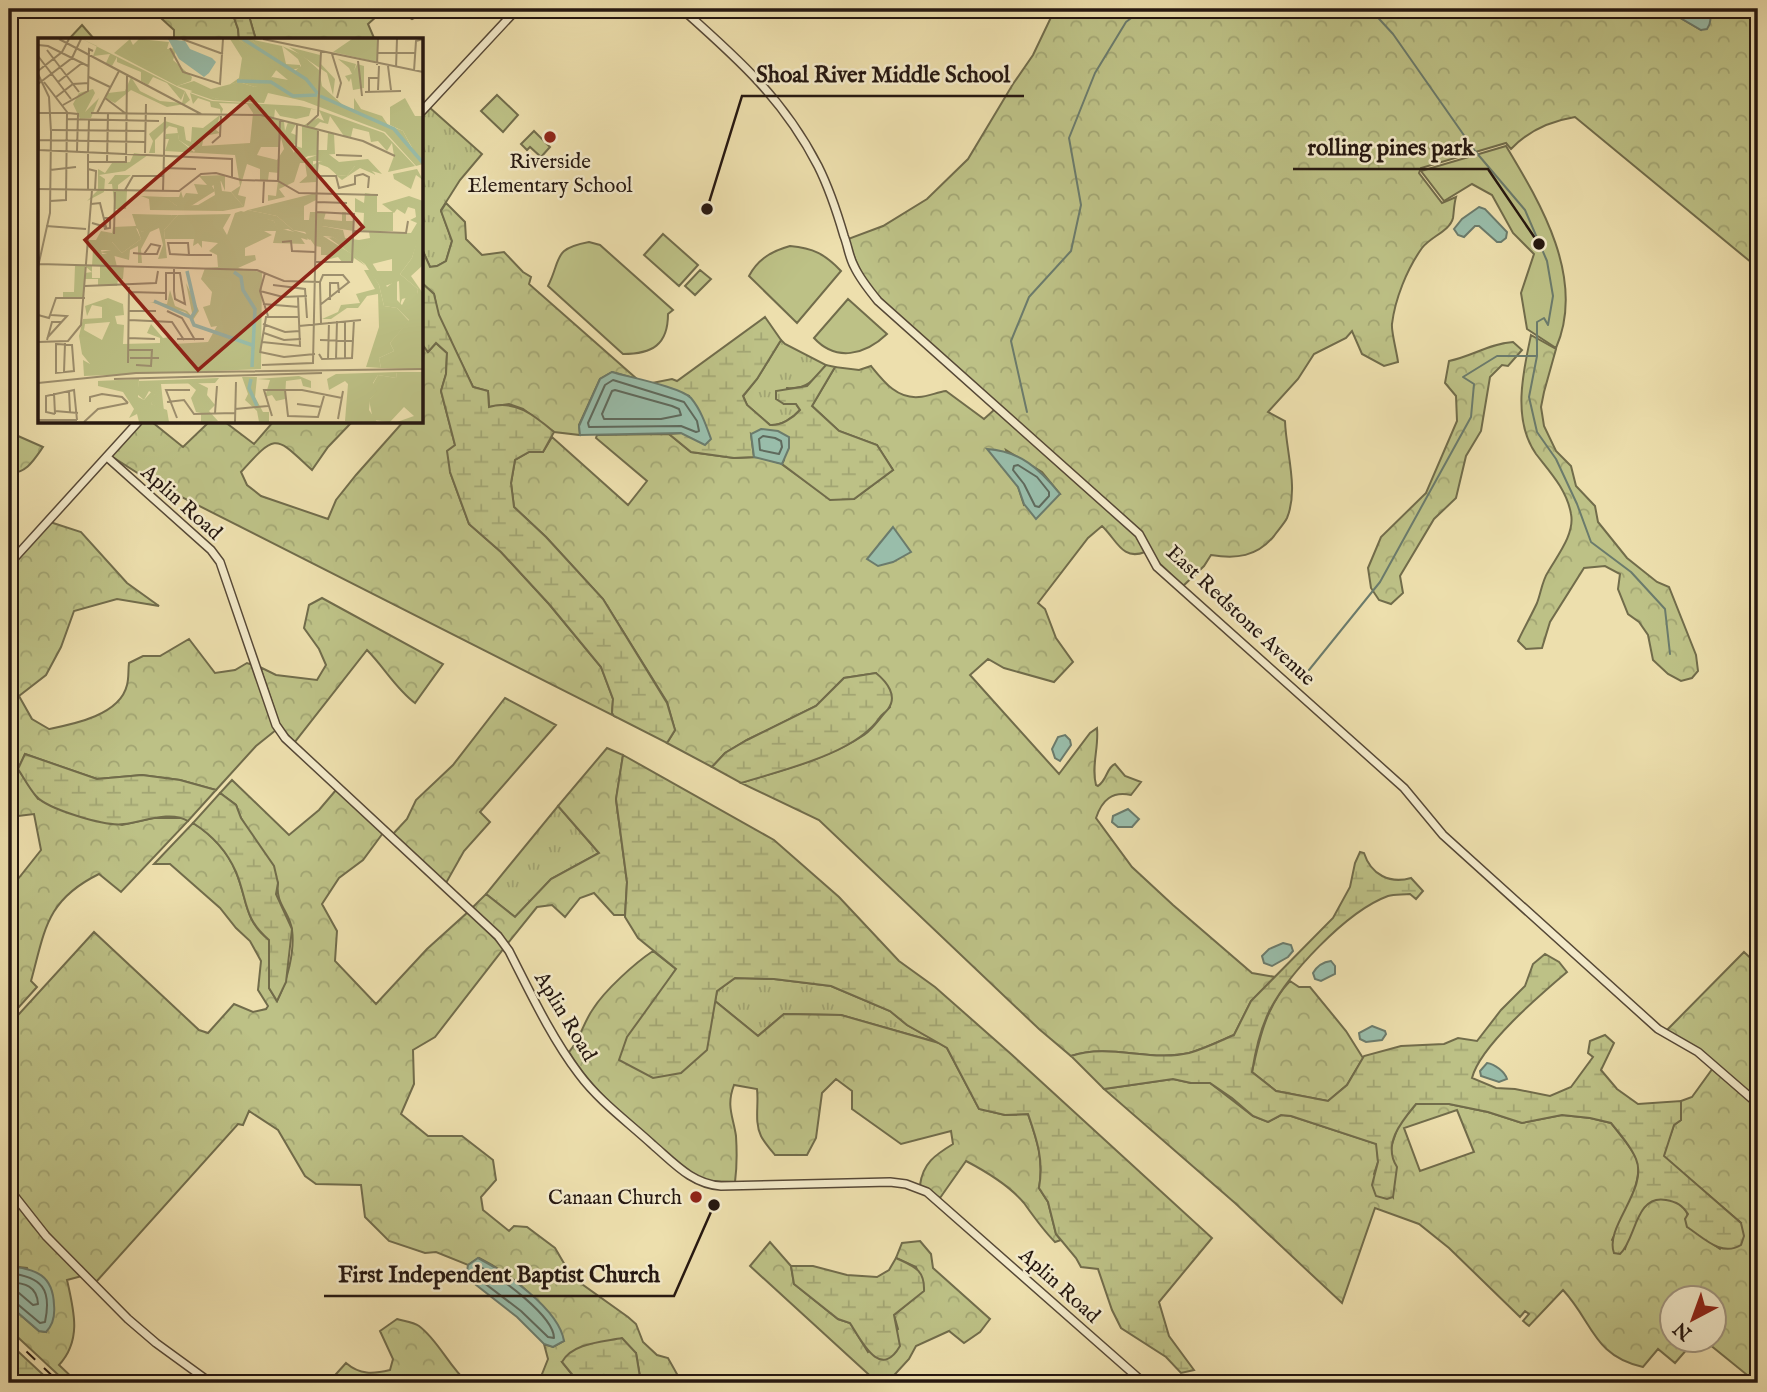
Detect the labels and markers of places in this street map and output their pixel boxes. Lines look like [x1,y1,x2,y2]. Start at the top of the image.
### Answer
callout: Shoal River Middle School [742,52,1024,96]
callout: rolling pines park [1293,125,1488,169]
marker: Riverside Elementary School [542,129,558,145]
place label: Riverside Elementary School [468,149,633,200]
place label: Canaan Church [548,1185,682,1212]
marker: Canaan Church [688,1189,704,1205]
callout: First Independent Baptist Church [324,1252,674,1296]

